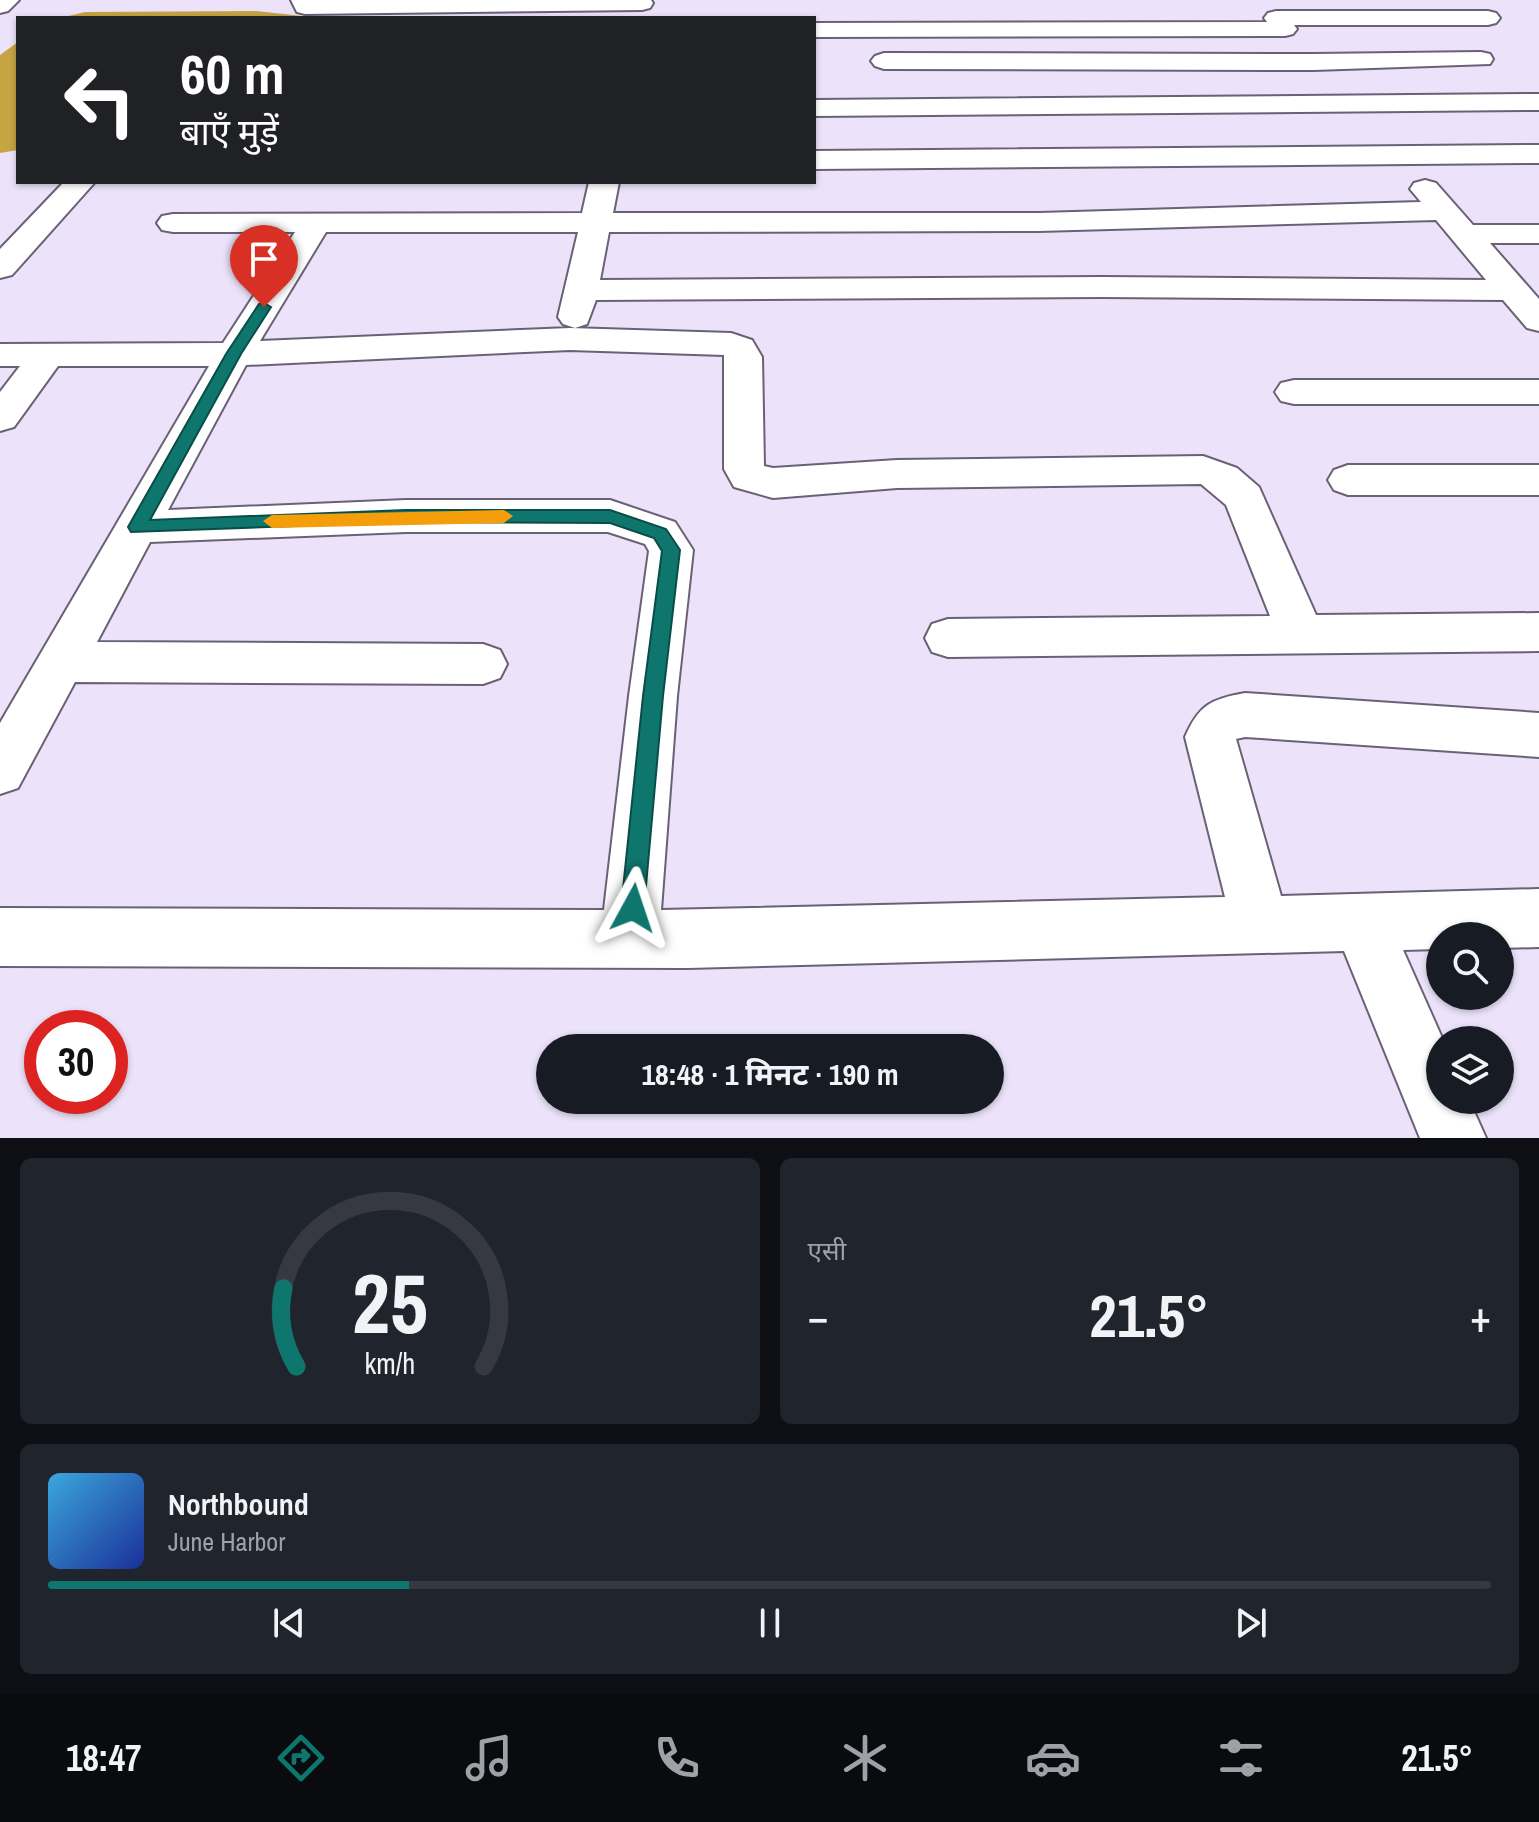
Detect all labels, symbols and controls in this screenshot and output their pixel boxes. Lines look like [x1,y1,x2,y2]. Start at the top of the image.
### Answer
text: 60 m [180,36,285,111]
icon: left [48,48,152,152]
text: बाएँ मुड़ें [180,108,279,156]
pin [230,225,298,307]
icon: arrive [242,237,286,281]
position arrow [591,866,675,950]
map controls [1426,922,1514,1114]
button: search [1426,922,1514,1010]
speed limit sign: 30 [24,1010,128,1114]
button: layers [1426,1026,1514,1114]
text: 18:48 · 1 मिनट · 190 m [641,1054,899,1094]
text: एसी [808,1233,846,1268]
text: 25 [352,1247,428,1359]
text: 21.5° [1089,1275,1209,1356]
text: − [808,1286,829,1346]
text: + [1470,1286,1491,1346]
text: km/h [364,1344,415,1383]
text: Northbound [168,1484,309,1524]
text: June Harbor [168,1524,285,1559]
icon: previous [267,1601,311,1645]
icon: pause [748,1601,792,1645]
icon: next [1229,1601,1273,1645]
icon: directions [273,1730,329,1786]
icon: music [461,1730,517,1786]
icon: phone [649,1730,705,1786]
icon: climate [837,1730,893,1786]
icon: car [1025,1730,1081,1786]
icon: filters [1213,1730,1269,1786]
text: 18:47 [66,1734,141,1782]
text: 21.5° [1401,1734,1473,1782]

